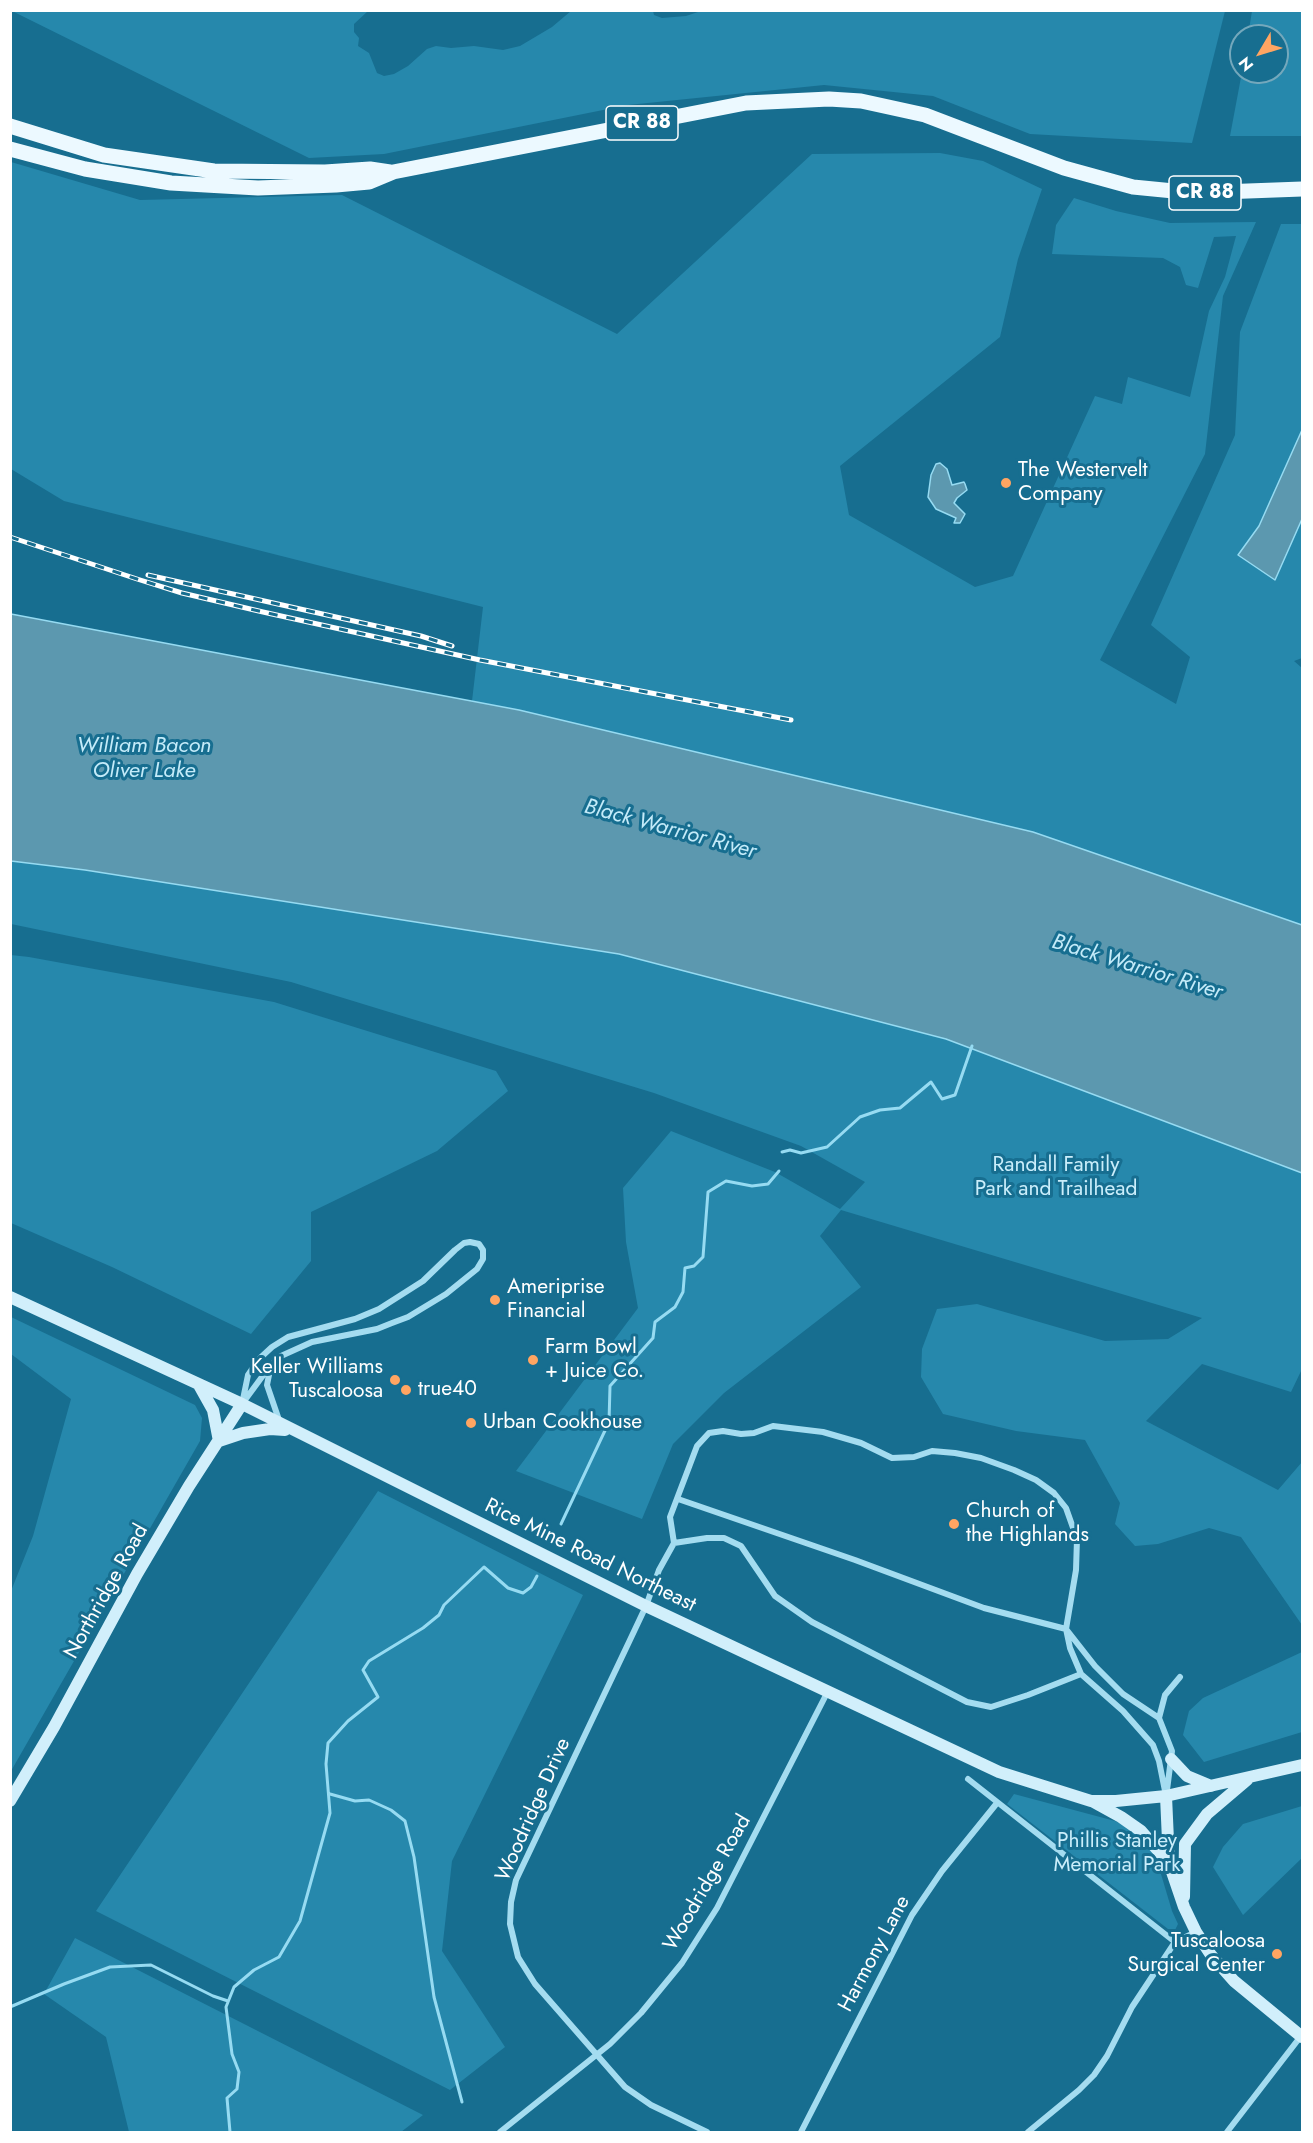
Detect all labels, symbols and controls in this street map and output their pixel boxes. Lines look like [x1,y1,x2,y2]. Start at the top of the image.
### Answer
north arrow [1229,24,1289,84]
text: N [1233,52,1259,76]
road number: CR 88 [606,106,678,140]
road number: CR 88 [1169,176,1241,210]
place label: The Westervelt Company [1018,458,1148,508]
marker: The Westervelt Company [999,476,1013,490]
water label: William Bacon Oliver Lake [77,734,211,786]
water label: Black Warrior River [581,794,759,866]
water label: Black Warrior River [1049,930,1225,1006]
park label: Randall Family Park and Trailhead [975,1153,1137,1203]
place label: Ameriprise Financial [507,1275,605,1325]
marker: Ameriprise Financial [488,1293,502,1307]
place label: Farm Bowl + Juice Co. [545,1335,644,1385]
marker: Farm Bowl + Juice Co. [526,1353,540,1367]
place label: Keller Williams Tuscaloosa [251,1355,383,1405]
marker: Keller Williams Tuscaloosa [388,1373,402,1387]
place label: true40 [418,1377,477,1403]
marker: true40 [399,1383,413,1397]
place label: Urban Cookhouse [483,1410,642,1436]
marker: Urban Cookhouse [464,1416,478,1430]
street label: Rice Mine Road Northeast [480,1494,700,1618]
place label: Church of the Highlands [966,1499,1089,1549]
marker: Church of the Highlands [947,1517,961,1531]
street label: Northridge Road [60,1520,154,1664]
street label: Woodridge Drive [491,1734,577,1886]
street label: Woodridge Road [659,1810,757,1956]
park label: Phillis Stanley Memorial Park [1054,1829,1180,1879]
street label: Harmony Lane [834,1892,916,2016]
place label: Tuscaloosa Surgical Center [1128,1929,1265,1979]
marker: Tuscaloosa Surgical Center [1270,1947,1284,1961]

